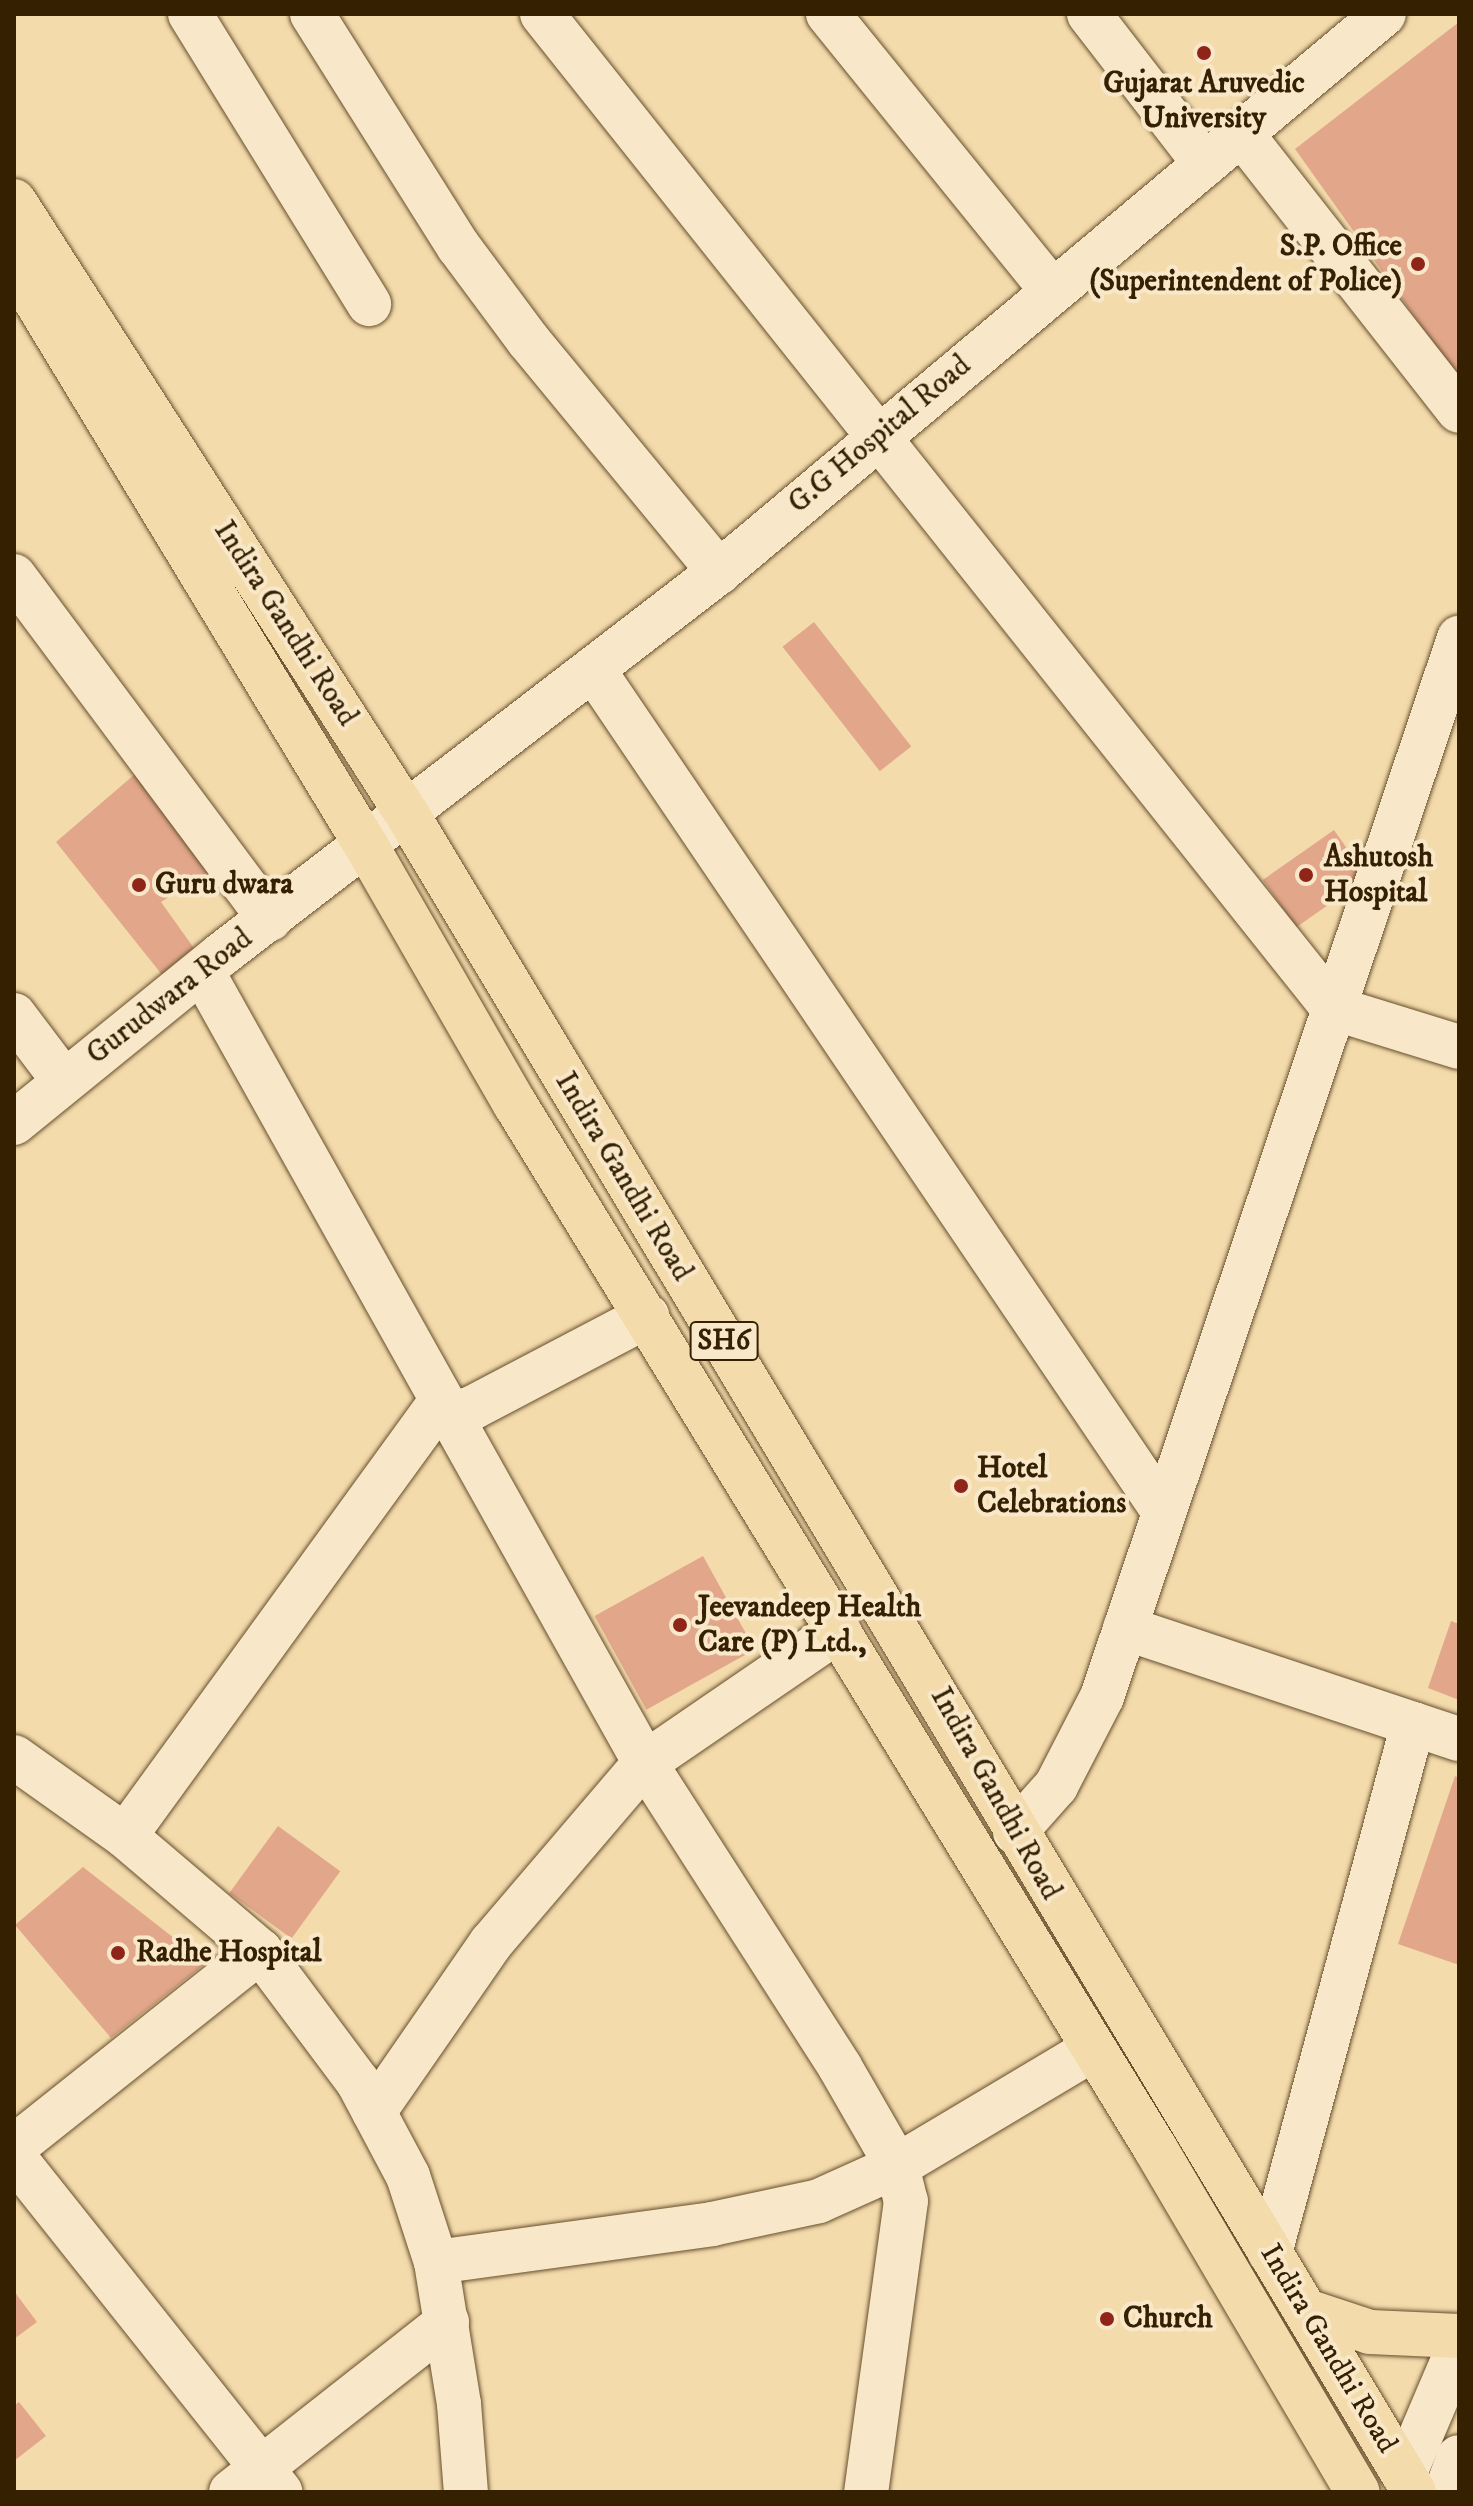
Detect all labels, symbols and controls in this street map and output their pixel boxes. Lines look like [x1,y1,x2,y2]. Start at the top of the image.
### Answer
marker: Gujarat Aruvedic University [1195,44,1213,62]
place label: Gujarat Aruvedic University [1103,66,1305,136]
place label: S.P. Office (Superintendent of Police) [1089,229,1402,300]
marker: S.P. Office (Superintendent of Police) [1409,255,1427,273]
street label: G.G Hospital Road [782,348,978,522]
street label: Indira Gandhi Road [205,515,365,733]
place label: Ashutosh Hospital [1324,840,1433,910]
marker: Ashutosh Hospital [1295,864,1317,886]
place label: Guru dwara [155,867,293,903]
marker: Guru dwara [130,876,148,894]
street label: Gurudwara Road [80,921,260,1073]
street label: Indira Gandhi Road [546,1066,700,1288]
road number: SH6 [688,1317,760,1365]
place label: Hotel Celebrations [977,1451,1126,1522]
marker: Hotel Celebrations [952,1477,970,1495]
place label: Jeevandeep Health Care (P) Ltd., [698,1590,921,1660]
marker: Jeevandeep Health Care (P) Ltd., [669,1614,691,1636]
street label: Indira Gandhi Road [922,1682,1068,1906]
place label: Radhe Hospital [136,1935,322,1971]
marker: Radhe Hospital [107,1942,129,1964]
street label: Indira Gandhi Road [1251,2238,1405,2460]
place label: Church [1123,2301,1213,2337]
marker: Church [1098,2310,1116,2328]

